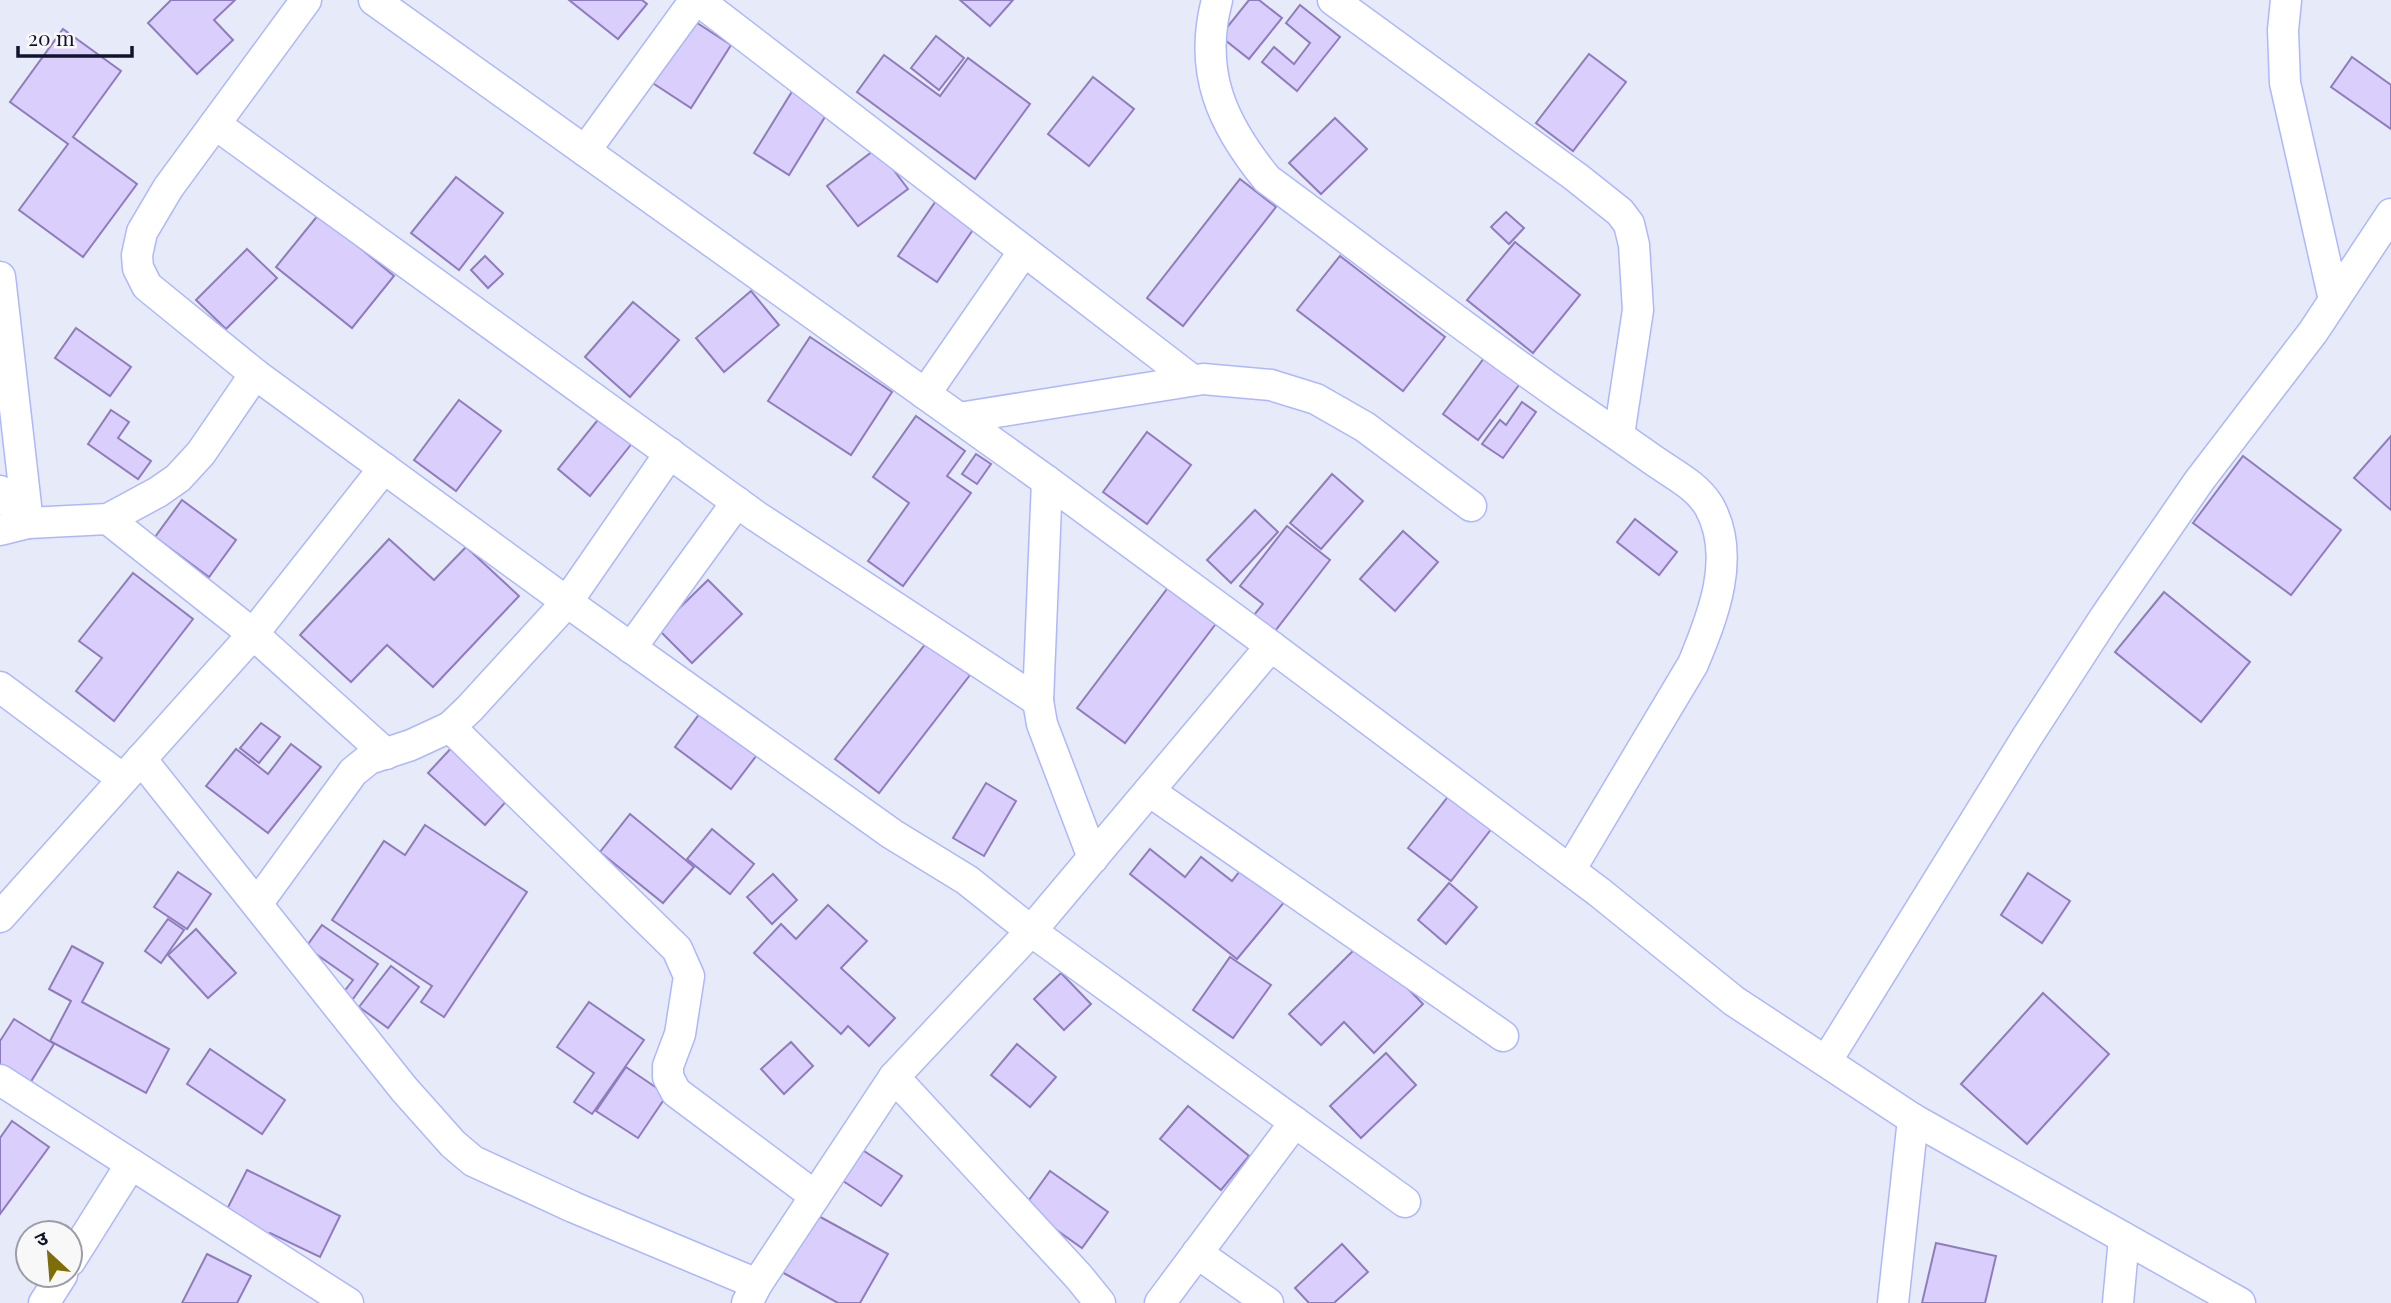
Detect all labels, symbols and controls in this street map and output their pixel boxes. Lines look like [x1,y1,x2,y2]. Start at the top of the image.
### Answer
scale bar [18,14,131,58]
text: 20 m [28,23,75,51]
north arrow [14,1219,84,1289]
text: उ [30,1223,53,1252]

